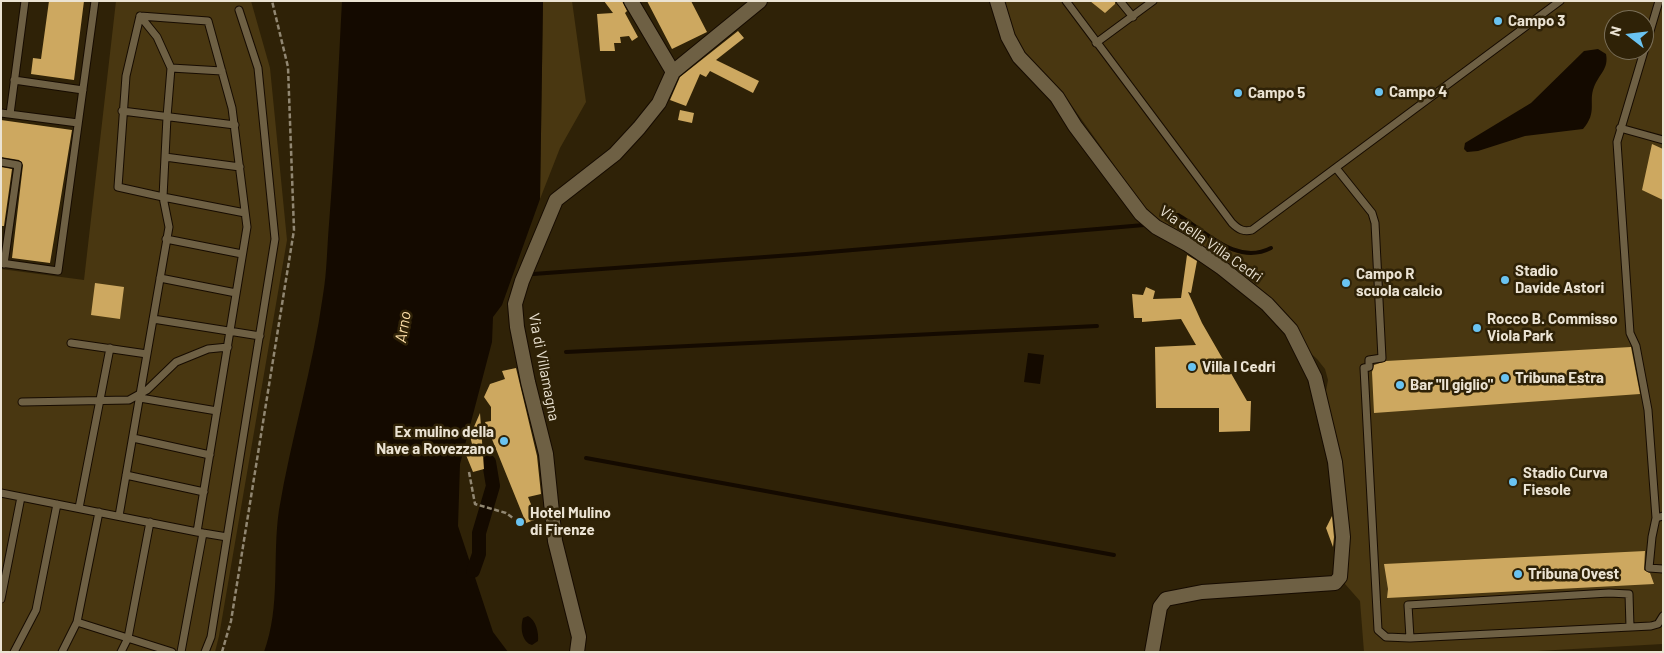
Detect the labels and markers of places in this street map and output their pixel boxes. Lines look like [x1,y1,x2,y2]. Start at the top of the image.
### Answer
place label: Campo 3 [1508,12,1565,30]
marker: Campo 3 [1492,15,1504,27]
place label: Campo 4 [1389,83,1447,101]
place label: Campo 5 [1248,84,1305,102]
marker: Campo 4 [1373,86,1385,98]
marker: Campo 5 [1232,87,1244,99]
place label: Stadio Davide Astori [1515,262,1604,297]
place label: Campo R scuola calcio [1356,265,1443,300]
marker: Stadio Davide Astori [1499,274,1511,286]
marker: Campo R scuola calcio [1340,277,1352,289]
place label: Rocco B. Commisso Viola Park [1487,310,1618,345]
marker: Rocco B. Commisso Viola Park [1471,322,1483,334]
place label: Villa I Cedri [1202,358,1276,376]
marker: Villa I Cedri [1186,361,1198,373]
place label: Tribuna Estra [1515,369,1604,387]
marker: Tribuna Estra [1499,372,1511,384]
place label: Bar "Il giglio" [1410,376,1493,394]
marker: Bar "Il giglio" [1394,379,1406,391]
place label: Ex mulino della Nave a Rovezzano [376,423,494,458]
marker: Ex mulino della Nave a Rovezzano [498,435,510,447]
place label: Stadio Curva Fiesole [1523,464,1608,499]
marker: Stadio Curva Fiesole [1507,476,1519,488]
place label: Hotel Mulino di Firenze [530,504,611,539]
marker: Hotel Mulino di Firenze [514,516,526,528]
place label: Tribuna Ovest [1528,565,1619,583]
marker: Tribuna Ovest [1512,568,1524,580]

